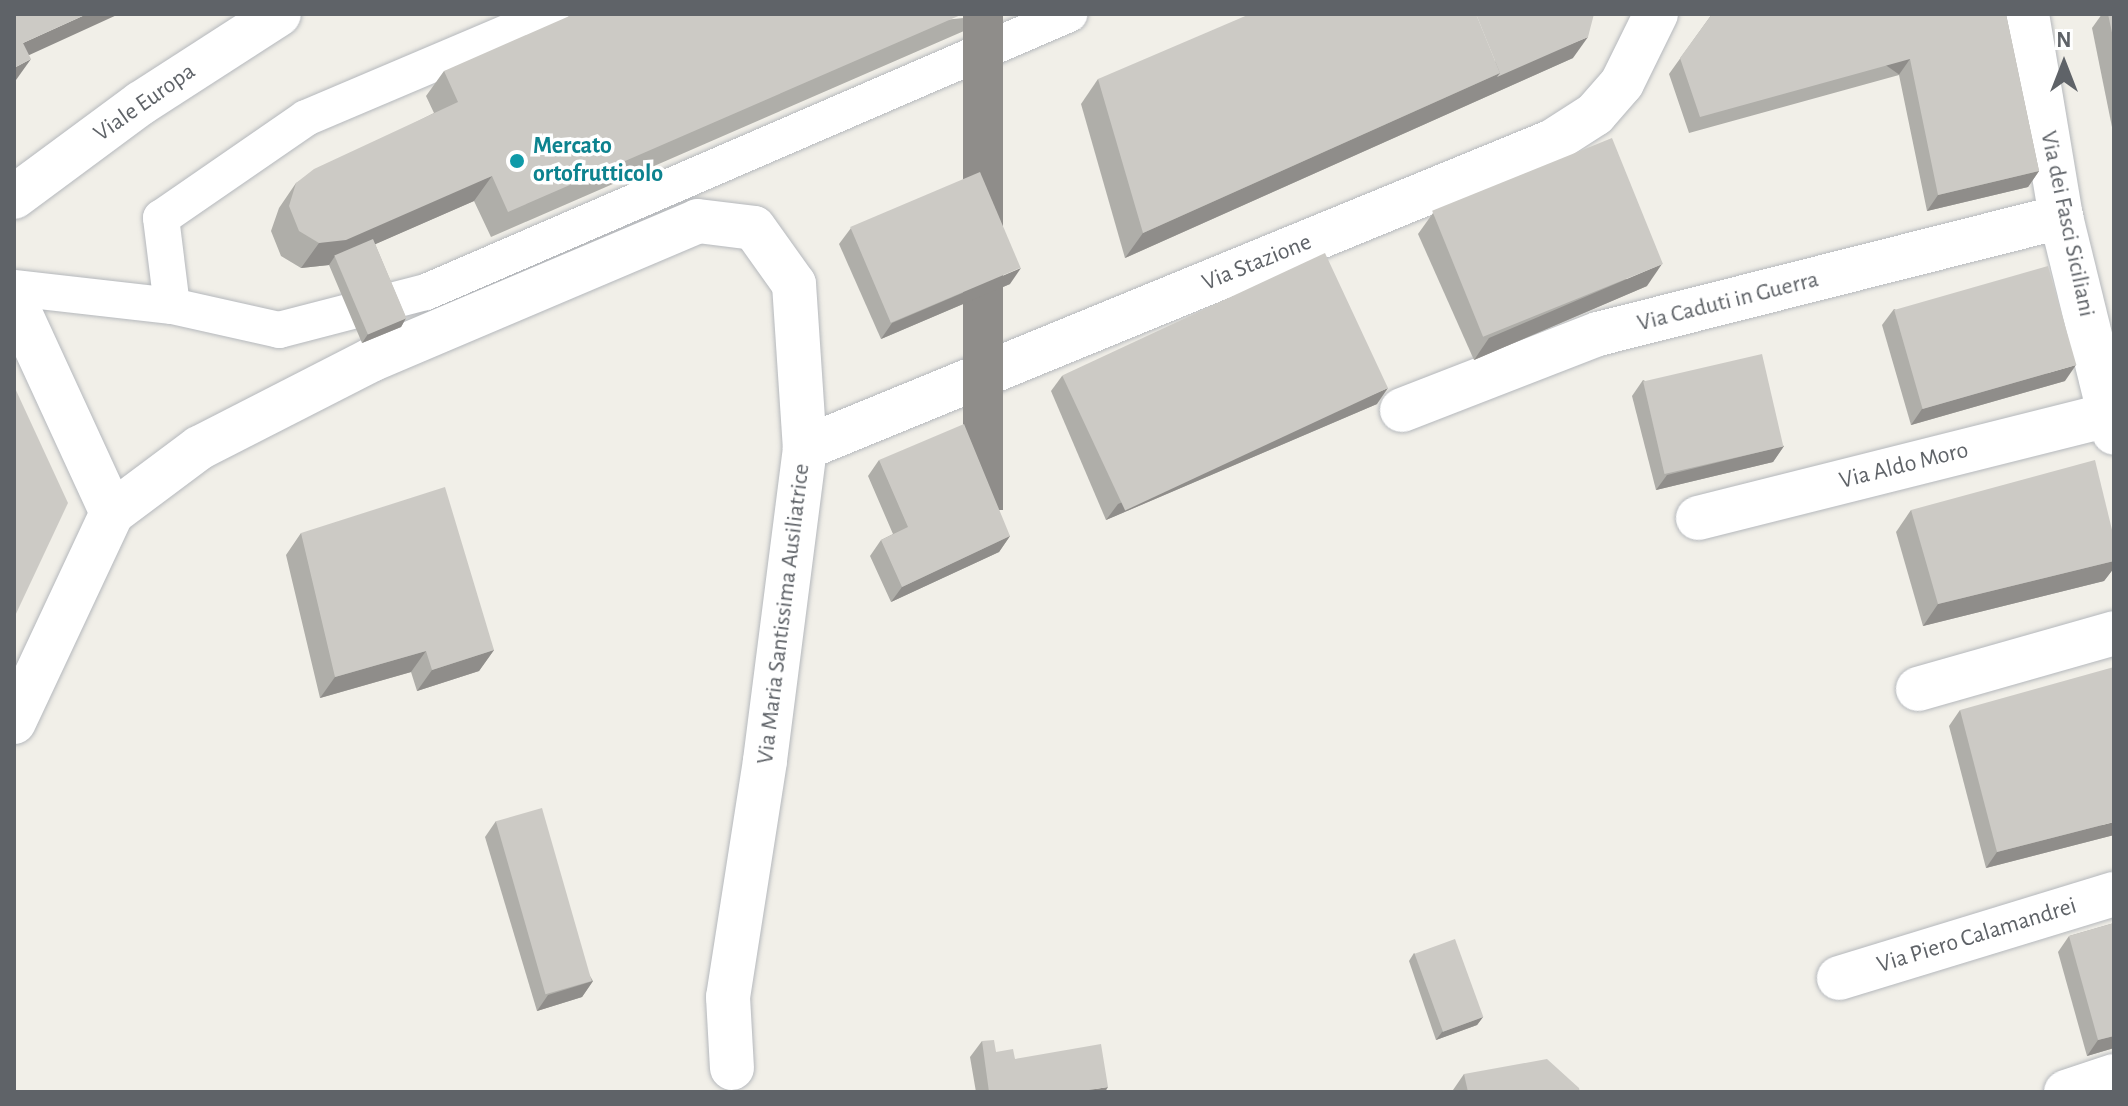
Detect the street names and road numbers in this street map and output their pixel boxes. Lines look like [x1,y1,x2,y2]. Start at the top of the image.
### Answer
street label: Viale Europa [89,58,201,148]
street label: Via dei Fasci Siciliani [2033,128,2101,320]
street label: Via Stazione [1198,228,1316,298]
street label: Via Caduti in Guerra [1634,266,1822,338]
street label: Via Aldo Moro [1837,436,1971,496]
street label: Via Maria Santissima Ausiliatrice [751,462,817,766]
street label: Via Piero Calamandrei [1874,892,2080,980]

